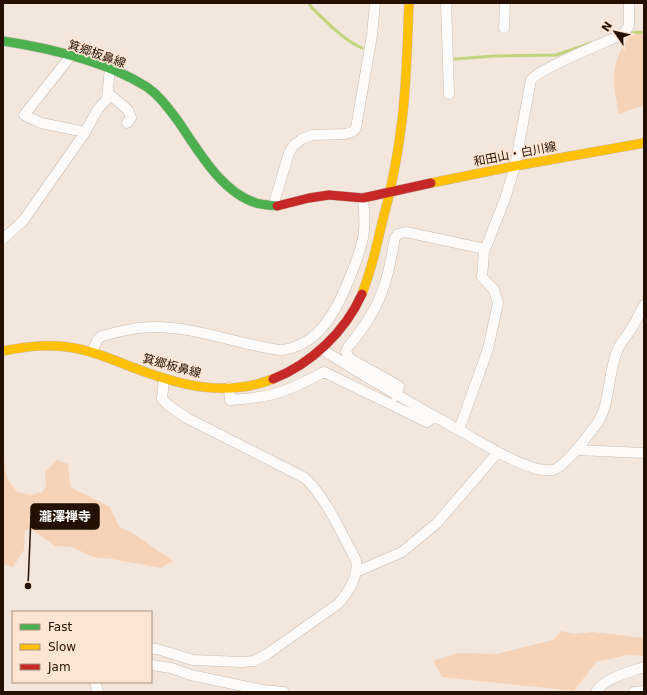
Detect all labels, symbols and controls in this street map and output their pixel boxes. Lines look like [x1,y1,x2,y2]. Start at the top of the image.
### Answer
north arrow [595,12,635,52]
text: N [599,19,615,34]
street label: 箕郷板鼻線 [66,38,128,70]
street label: 和田山・白川線 [472,139,558,169]
street label: 箕郷板鼻線 [141,351,203,381]
callout: 瀧澤禅寺 [31,504,99,529]
text: 瀧澤禅寺 [39,509,91,524]
legend [12,611,152,683]
text: Fast [48,620,72,634]
text: Slow [48,640,76,654]
text: Jam [47,660,71,674]

